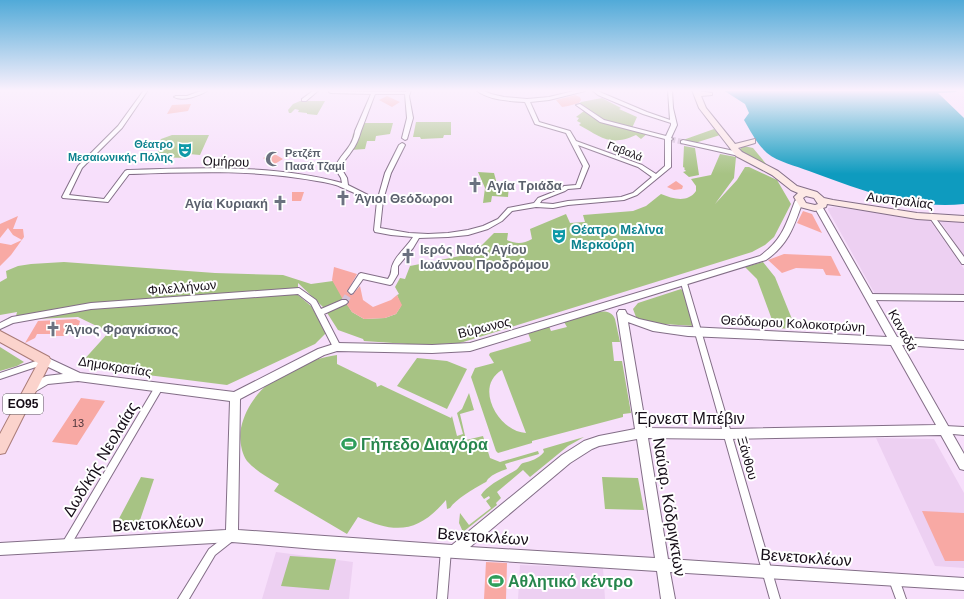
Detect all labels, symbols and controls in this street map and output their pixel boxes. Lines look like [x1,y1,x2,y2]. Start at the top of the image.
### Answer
place label: Θέατρο Μεσαιωνικής Πόλης [68,138,173,164]
street label: Γαβαλά [606,139,645,163]
theatre icon: Θέατρο Μεσαιωνικής Πόλης [176,141,194,159]
place label: Ρετζέπ Πασά Τζαμί [285,147,345,173]
mosque icon: Ρετζέπ Πασά Τζαμί [264,150,282,168]
street label: Ομήρου [202,153,250,170]
church icon: Αγία Τριάδα [466,176,484,194]
place label: Αγία Τριάδα [487,178,562,193]
church icon: Άγιοι Θεόδωροι [334,189,352,207]
street label: Αυστραλίας [866,189,934,212]
place label: Άγιοι Θεόδωροι [355,191,453,206]
church icon: Αγία Κυριακή [271,194,289,212]
place label: Αγία Κυριακή [185,196,268,211]
place label: Θέατρο Μελίνα Μερκούρη [571,222,663,252]
theatre icon: Θέατρο Μελίνα Μερκούρη [550,227,568,245]
place label: Ιερός Ναός Αγίου Ιωάννου Προδρόμου [420,242,549,272]
church icon: Ιερός Ναός Αγίου Ιωάννου Προδρόμου [399,247,417,265]
street label: Φιλελλήνων [147,277,217,298]
street label: Καναδά [885,307,920,354]
street label: Θεόδωρου Κολοκοτρώνη [720,312,866,335]
street label: Βύρωνος [456,314,512,341]
church icon: Άγιος Φραγκίσκος [44,320,62,338]
place label: Άγιος Φραγκίσκος [65,322,179,337]
street label: Δημοκρατίας [77,353,153,380]
road number: ΕΟ95 [3,394,43,414]
street label: Δωδ/κής Νεολαίας [60,399,141,520]
street label: Έρνεστ Μπέβιν [634,410,745,427]
house number: 13 [72,417,84,429]
sports icon: Γήπεδο Διαγόρα [340,435,358,453]
street label: Ξάνθου [734,435,761,481]
place label: Γήπεδο Διαγόρα [361,436,488,453]
street label: Ναύαρ. Κόδριγκτων [650,436,689,578]
street label: Βενετοκλέων [112,513,204,534]
street label: Βενετοκλέων [437,525,529,548]
street label: Βενετοκλέων [760,546,852,569]
sports icon: Αθλητικό κέντρο [487,572,505,590]
place label: Αθλητικό κέντρο [508,573,633,590]

